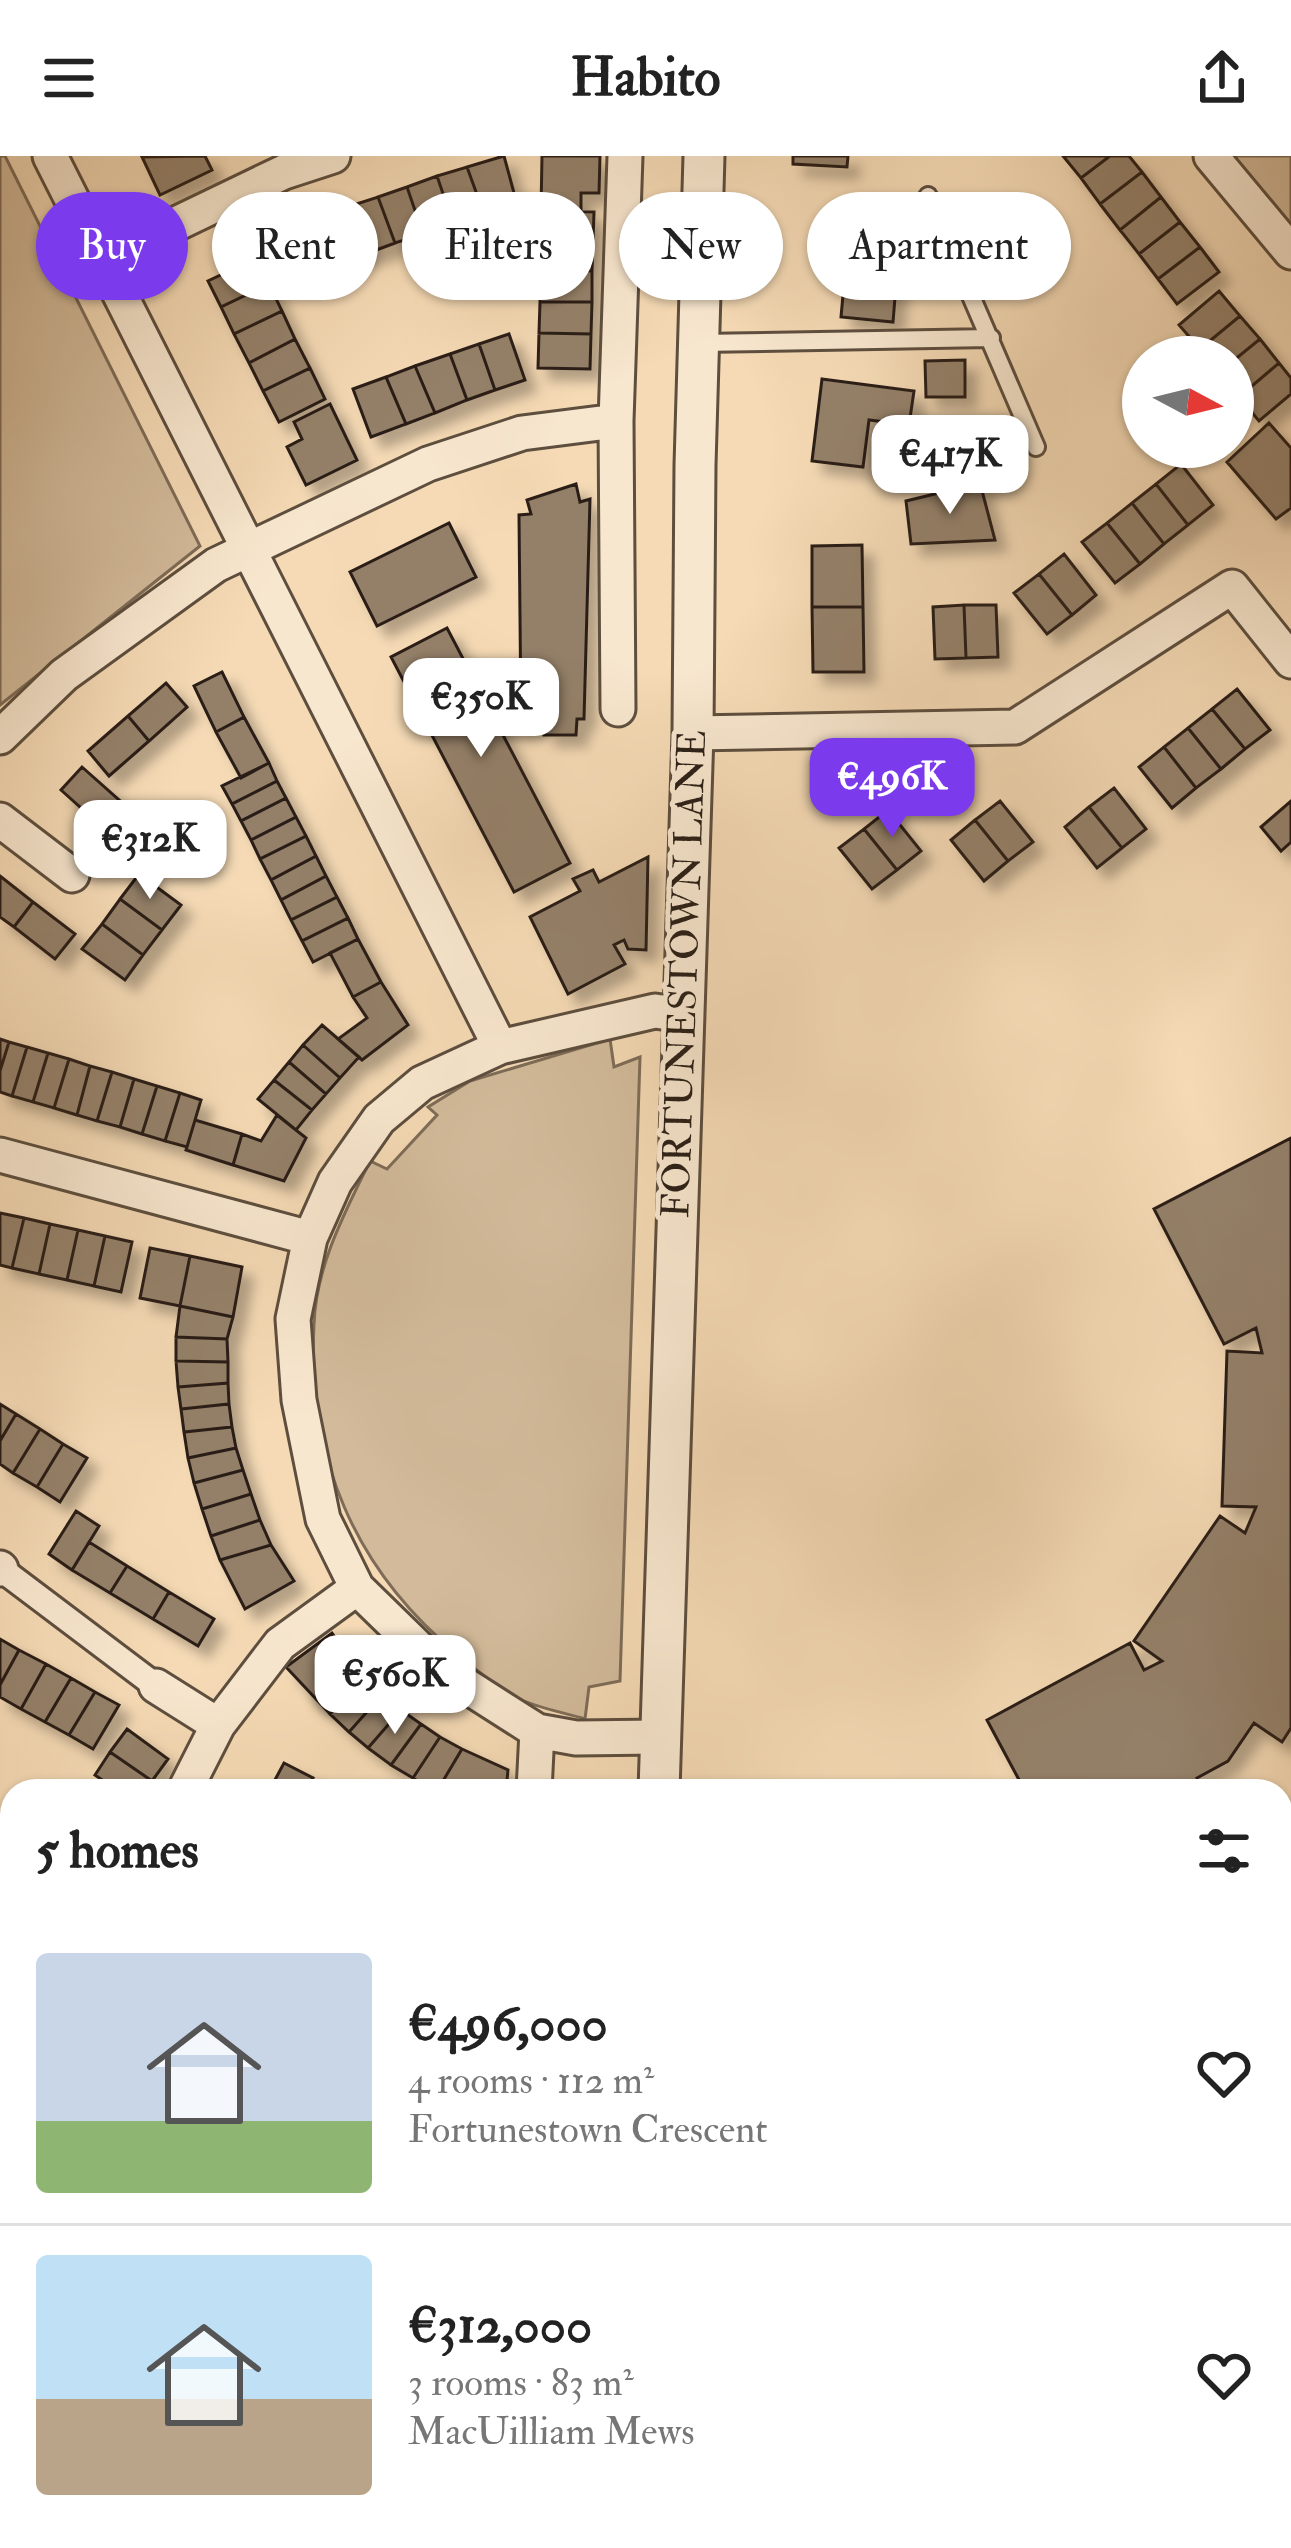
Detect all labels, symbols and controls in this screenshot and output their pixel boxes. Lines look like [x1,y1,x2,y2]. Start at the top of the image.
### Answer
text: Habito [570,44,721,112]
icon: menu [36,45,102,111]
icon: share [1189,45,1255,111]
chip: Buy [36,192,188,300]
chip: Rent [212,192,378,300]
chip: Filters [402,192,595,300]
chip: New [619,192,783,300]
chip: Apartment [807,192,1071,300]
north arrow [1122,336,1254,468]
map controls [1122,336,1254,468]
pin: €417K [866,415,1034,517]
text: €417K [899,429,1001,478]
pin: €350K [397,658,565,760]
text: €350K [430,672,532,721]
street label: FORTUNESTOWN LANE [651,729,717,1219]
pin: €496K [808,738,976,840]
text: €496K [837,752,947,801]
pin: €312K [66,800,234,902]
text: €312K [101,814,199,863]
pin: €560K [311,1635,479,1737]
text: €560K [342,1649,448,1698]
icon: filters [1191,1818,1257,1884]
text: 5 homes [36,1819,199,1883]
text: €496,000 [408,1992,608,2056]
icon: home [132,2001,276,2145]
icon: heart [1191,2040,1257,2106]
text: 4 rooms · 112 m² [408,2056,654,2105]
text: Fortunestown Crescent [408,2105,768,2154]
text: €312,000 [408,2294,592,2358]
icon: home [132,2303,276,2447]
icon: heart [1191,2342,1257,2408]
text: 3 rooms · 83 m² [408,2358,634,2407]
text: MacUilliam Mews [408,2407,695,2456]

